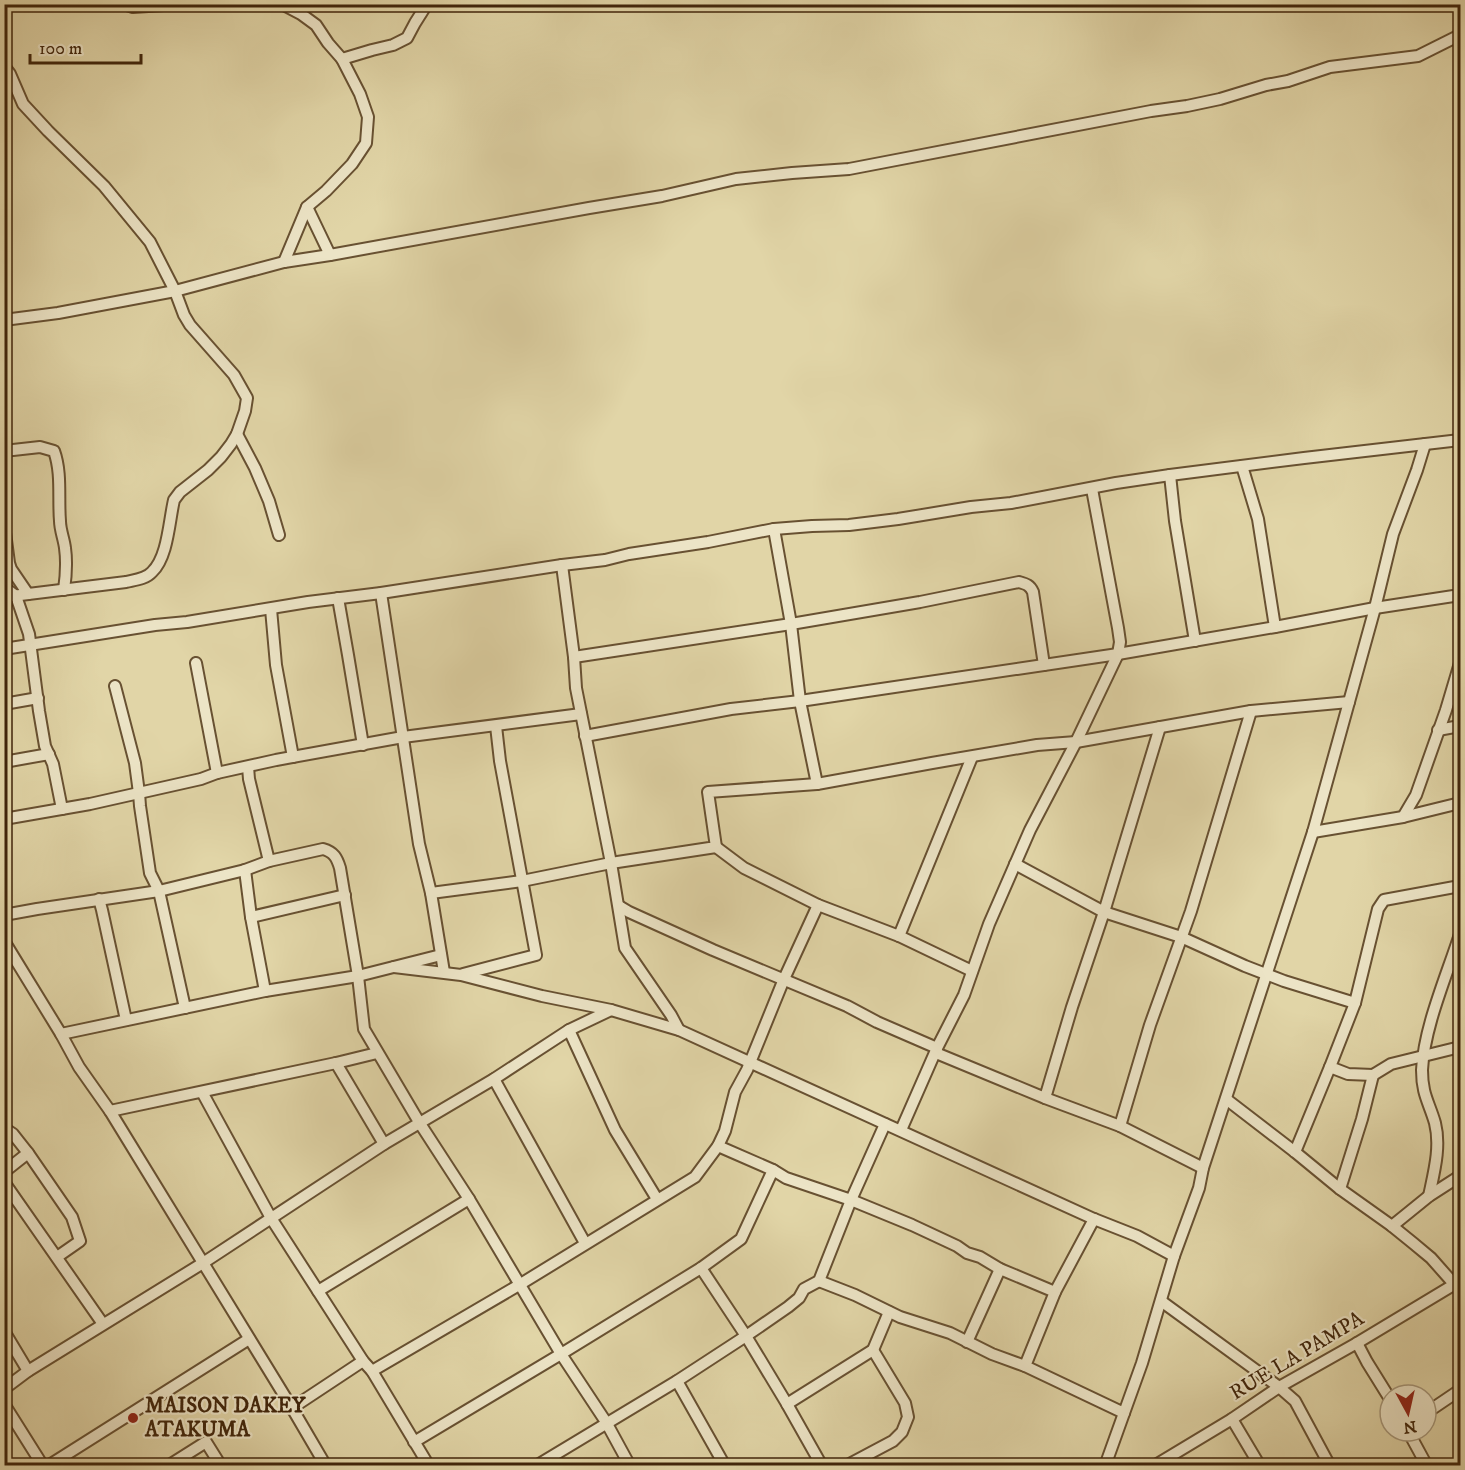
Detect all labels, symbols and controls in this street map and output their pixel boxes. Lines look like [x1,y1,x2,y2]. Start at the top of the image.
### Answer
scale bar [30,27,141,65]
text: 100 m [39,38,82,60]
street label: RUE LA PAMPA [1225,1305,1369,1406]
north arrow [1378,1383,1438,1443]
place label: MAISON DAKEY ATAKUMA [144,1393,306,1443]
marker: MAISON DAKEY ATAKUMA [126,1411,140,1425]
text: N [1402,1416,1418,1438]

